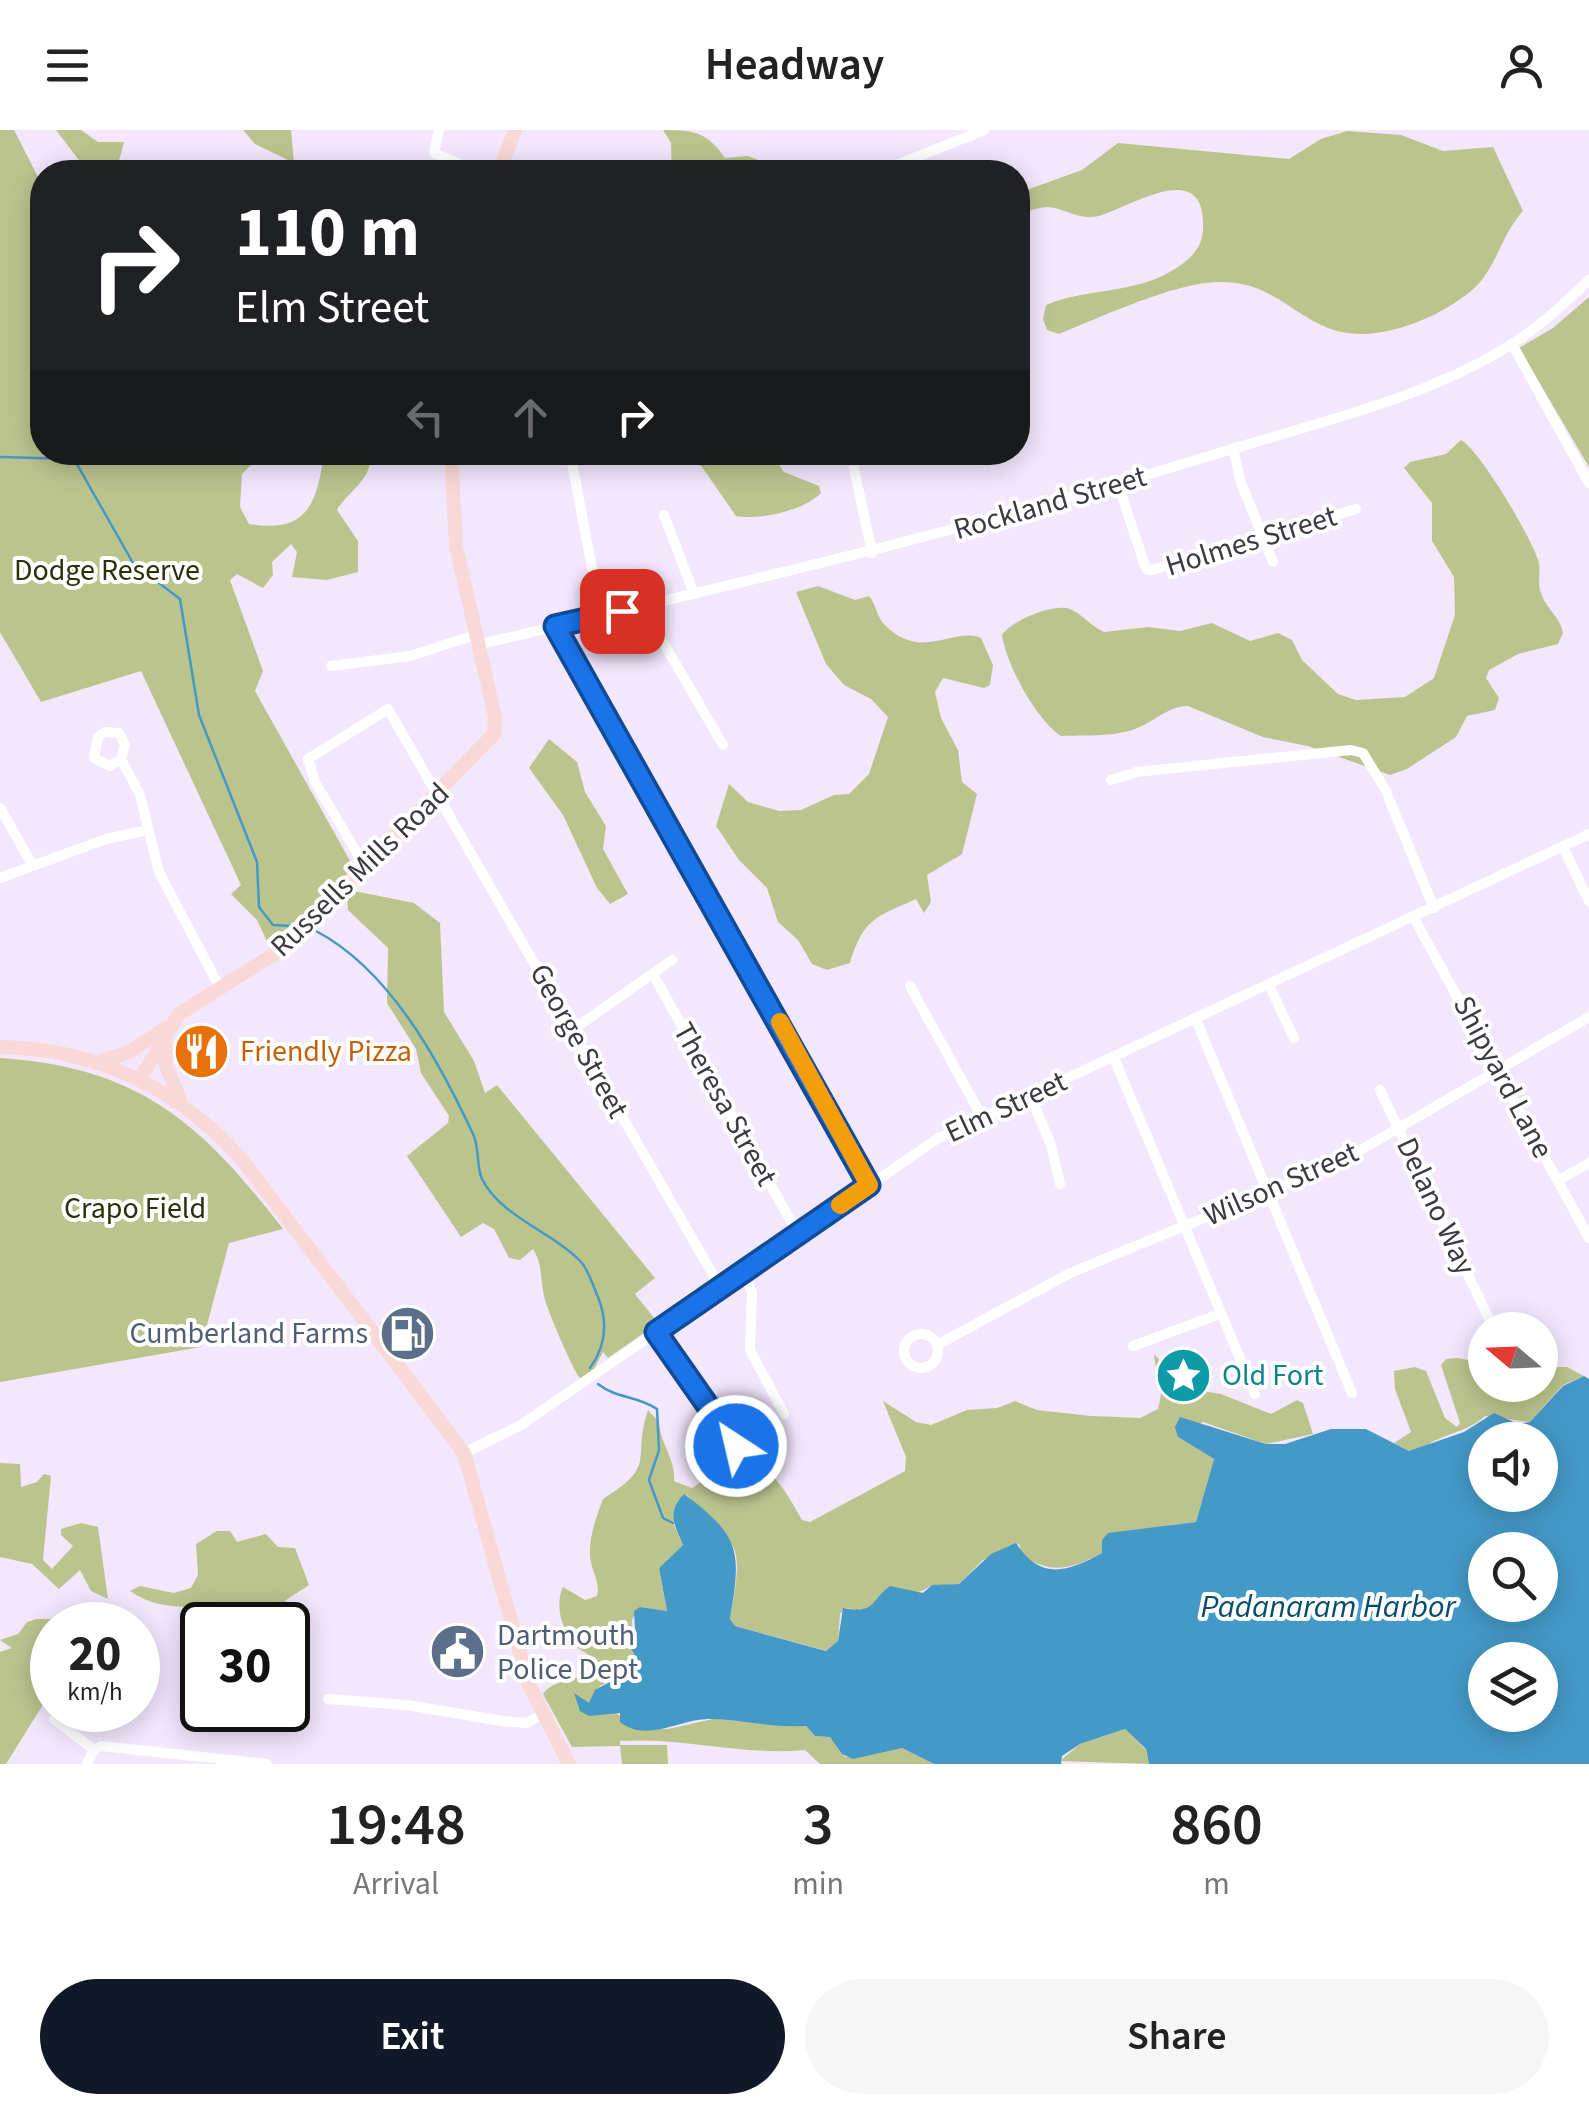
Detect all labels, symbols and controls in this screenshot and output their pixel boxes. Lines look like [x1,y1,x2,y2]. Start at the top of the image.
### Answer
text: Headway [705,33,884,97]
icon: menu [40,38,95,93]
icon: person [1494,38,1549,93]
text: 110 m [235,183,420,283]
icon: right [70,200,200,330]
text: Elm Street [235,276,429,340]
icon: left [398,390,453,445]
icon: ahead [503,390,558,445]
icon: right [608,390,663,445]
street label: Rockland Street [949,455,1151,551]
street label: Holmes Street [1160,495,1342,587]
park label: Dodge Reserve [14,549,200,592]
pin [580,569,665,654]
icon: arrive [595,584,650,639]
street label: Russells Mills Road [261,773,459,967]
street label: George Street [519,956,639,1126]
street label: Shipyard Lane [1442,988,1564,1166]
street label: Theresa Street [662,1014,788,1194]
restaurant icon: Friendly Pizza [171,1021,231,1081]
place label: Friendly Pizza [240,1030,412,1073]
street label: Elm Street [938,1060,1074,1154]
street label: Delano Way [1385,1130,1487,1282]
street label: Wilson Street [1197,1131,1365,1237]
park label: Crapo Field [64,1187,206,1230]
fuel station icon: Cumberland Farms [377,1303,437,1363]
place label: Cumberland Farms [129,1312,368,1355]
north arrow [1468,1312,1558,1402]
map controls [1468,1312,1558,1732]
place icon: Old Fort [1153,1345,1213,1405]
place label: Old Fort [1222,1354,1323,1397]
position arrow [684,1394,788,1498]
button: sound [1468,1422,1558,1512]
button: search [1468,1532,1558,1622]
water label: Padanaram Harbor [1201,1584,1457,1630]
speed limit sign: 30 [180,1602,310,1732]
place label: Dartmouth Police Dept [497,1614,638,1691]
text: 20 [69,1619,121,1690]
public building icon: Dartmouth Police Dept [428,1622,488,1682]
button: layers [1468,1642,1558,1732]
text: km/h [67,1674,123,1710]
text: 19:48 [326,1783,466,1868]
text: 3 [803,1783,834,1868]
text: 860 [1170,1783,1263,1868]
text: Arrival [353,1861,439,1907]
text: min [792,1861,844,1907]
text: m [1203,1861,1230,1907]
button: Exit [40,1979,785,2094]
button: Share [805,1979,1549,2094]

